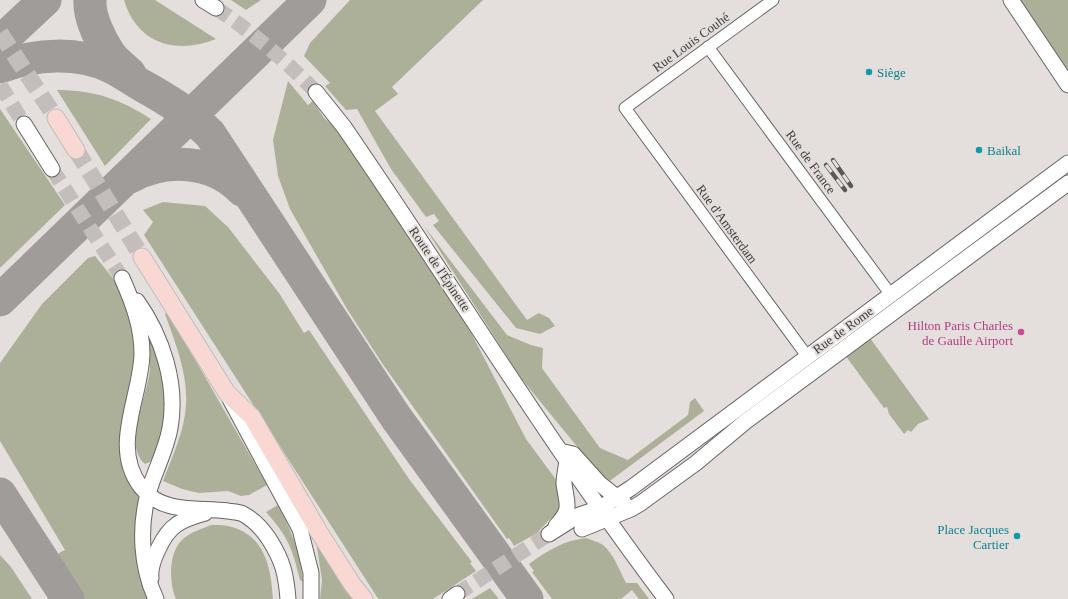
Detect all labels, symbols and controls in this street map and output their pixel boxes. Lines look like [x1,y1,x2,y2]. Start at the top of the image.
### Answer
street label: Rue Louis Couhé [650,9,732,75]
place label: Siège [877,65,906,80]
marker: Siège [864,67,874,77]
street label: Rue de France [783,127,839,197]
place label: Baikal [987,143,1021,158]
marker: Baikal [974,145,984,155]
street label: Rue d'Amsterdam [693,182,761,266]
street label: Route de l'Épinette [406,224,474,314]
street label: Rue de Rome [810,303,876,357]
place label: Hilton Paris Charles de Gaulle Airport [908,318,1013,348]
marker: Hilton Paris Charles de Gaulle Airport [1016,327,1026,337]
place label: Place Jacques Cartier [937,522,1010,552]
marker: Place Jacques Cartier [1012,531,1022,541]

